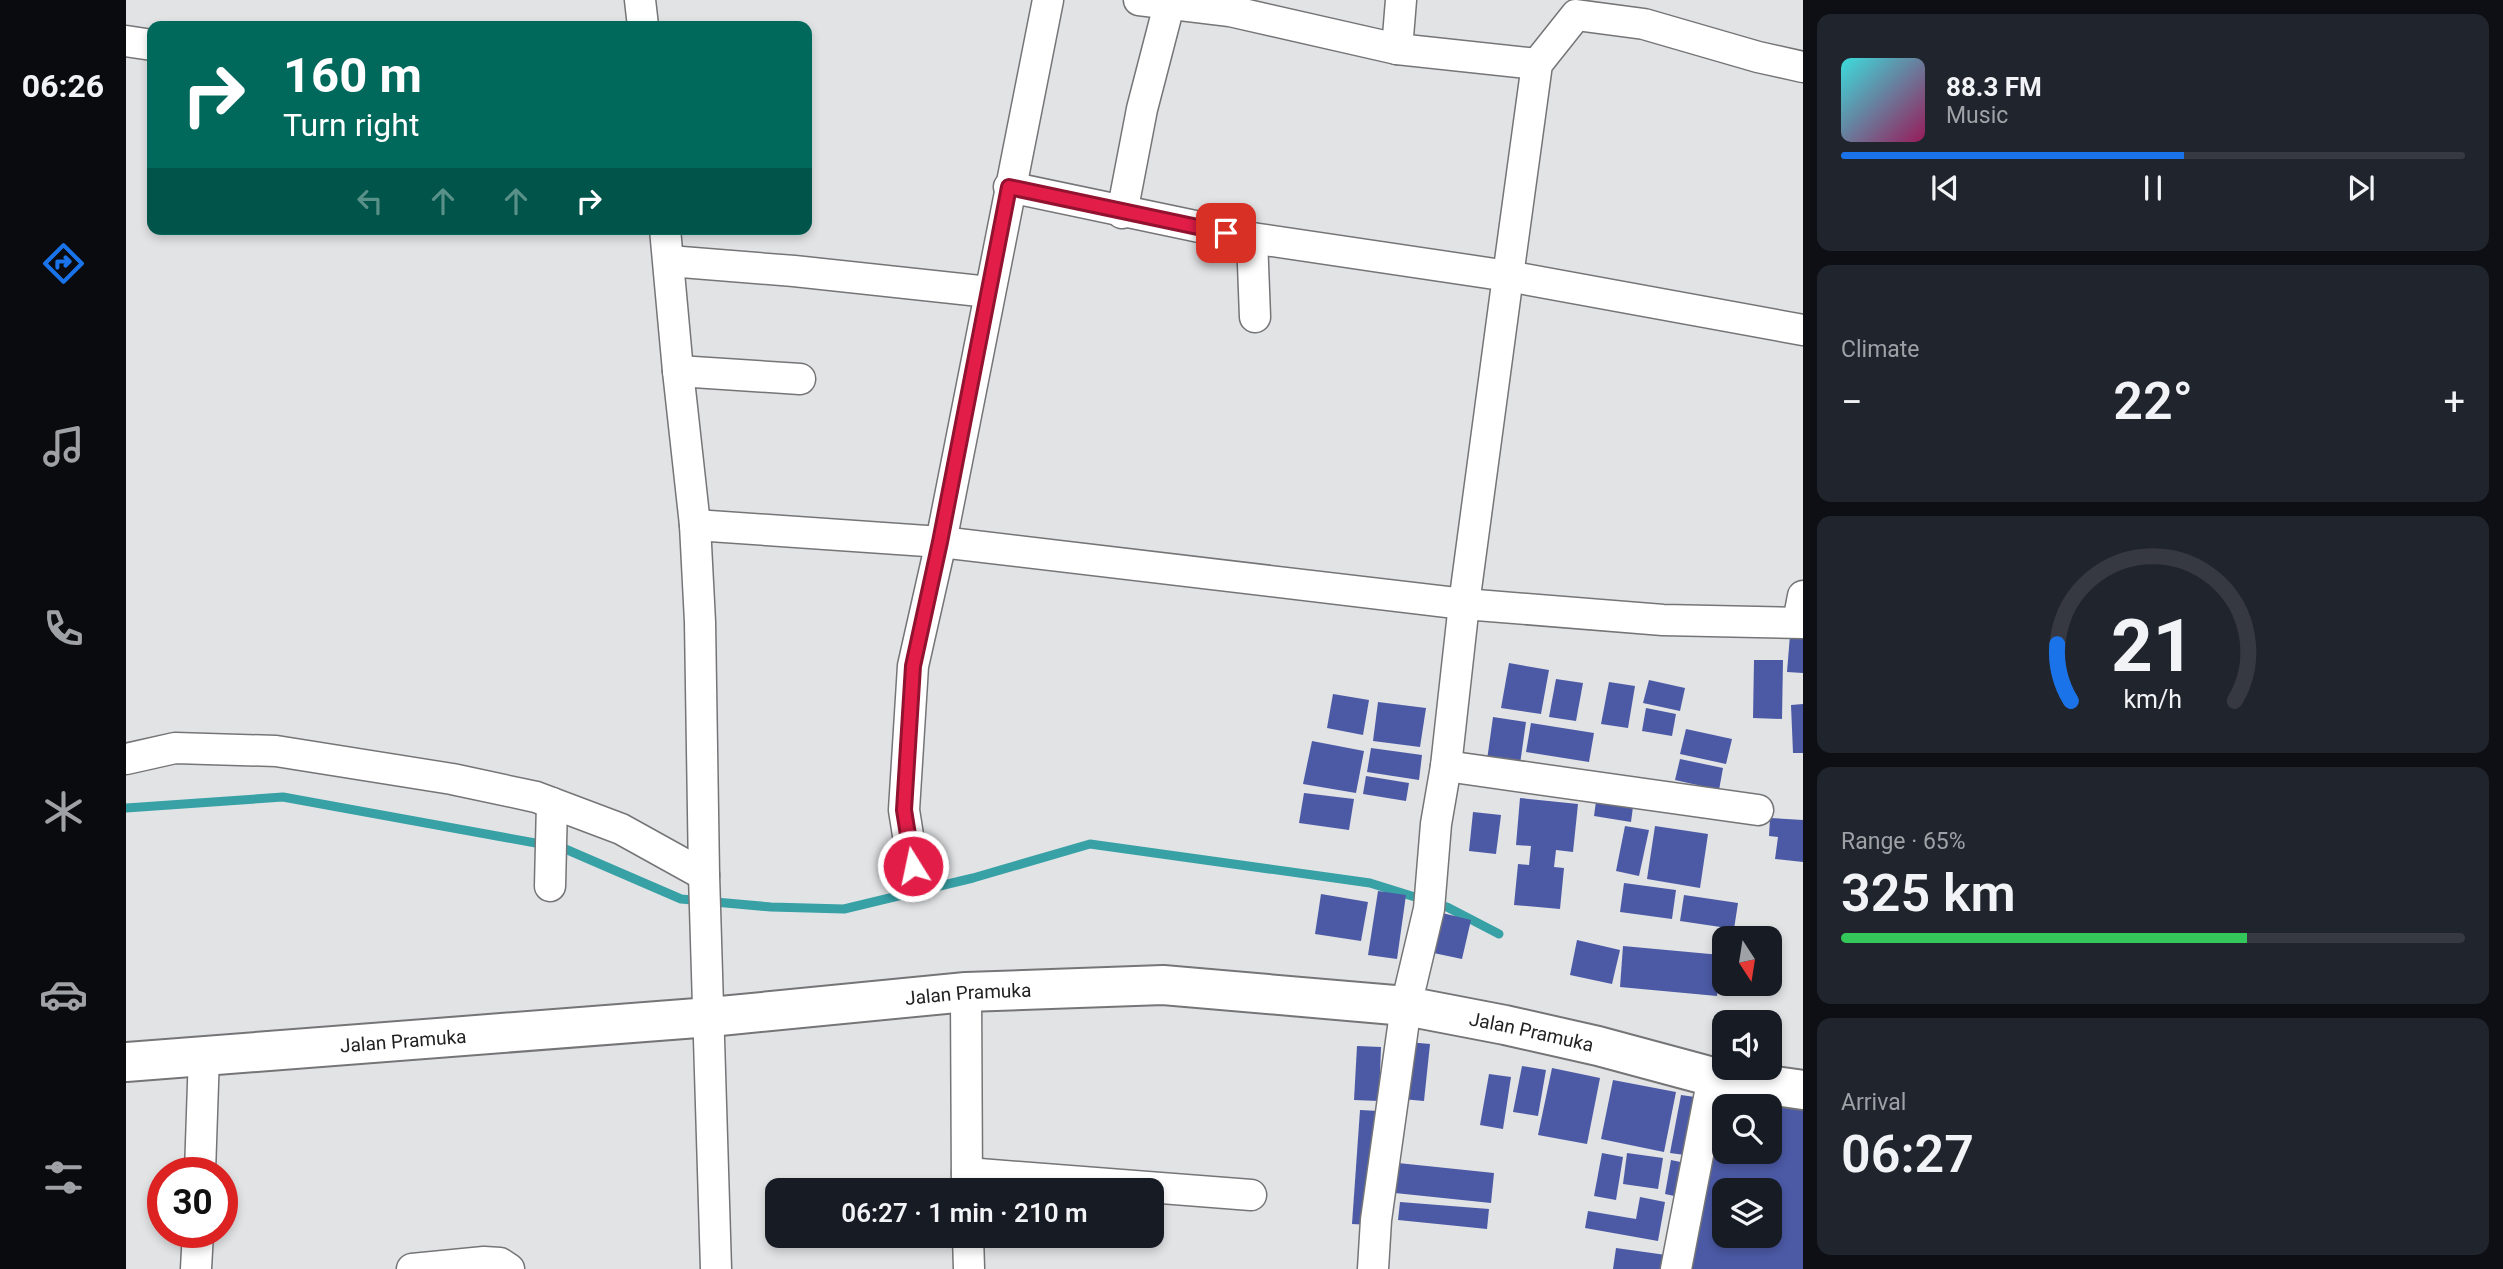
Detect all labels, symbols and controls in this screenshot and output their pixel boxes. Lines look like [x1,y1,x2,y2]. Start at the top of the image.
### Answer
text: 160 m [283,47,422,104]
icon: right [168,49,259,140]
text: 06:26 [22,67,104,105]
text: 88.3 FM [1946,72,2042,102]
text: Music [1946,102,2008,129]
text: Turn right [283,106,419,144]
icon: previous [1926,169,1964,207]
icon: pause [2134,169,2172,207]
icon: next [2342,169,2380,207]
icon: left [351,182,389,220]
icon: ahead [424,182,462,220]
icon: ahead [497,182,535,220]
icon: right [570,182,608,220]
pin [1196,203,1256,263]
icon: arrive [1207,214,1245,252]
icon: directions [39,239,88,288]
text: Climate [1841,336,1920,363]
text: 22° [2113,371,2193,432]
text: − [1841,380,1863,424]
text: + [2443,380,2465,424]
icon: music [39,422,88,471]
text: 21 [2111,603,2195,689]
icon: phone [39,604,88,653]
text: km/h [2124,684,2182,713]
icon: climate [39,787,88,836]
text: Range · 65% [1841,828,1966,855]
position arrow [876,829,950,903]
text: 325 km [1841,863,2016,924]
north arrow [1712,926,1782,996]
map controls [1712,926,1782,1248]
icon: car [39,970,88,1019]
street label: Jalan Pramuka [904,979,1032,1010]
street label: Jalan Pramuka [1467,1007,1596,1057]
button: sound [1712,1010,1782,1080]
street label: Jalan Pramuka [339,1025,467,1057]
text: Arrival [1841,1089,1906,1116]
button: search [1712,1094,1782,1164]
text: 06:27 [1841,1124,1974,1185]
icon: filters [39,1153,88,1202]
speed limit sign: 30 [147,1157,238,1248]
button: layers [1712,1178,1782,1248]
text: 06:27 · 1 min · 210 m [841,1198,1088,1228]

